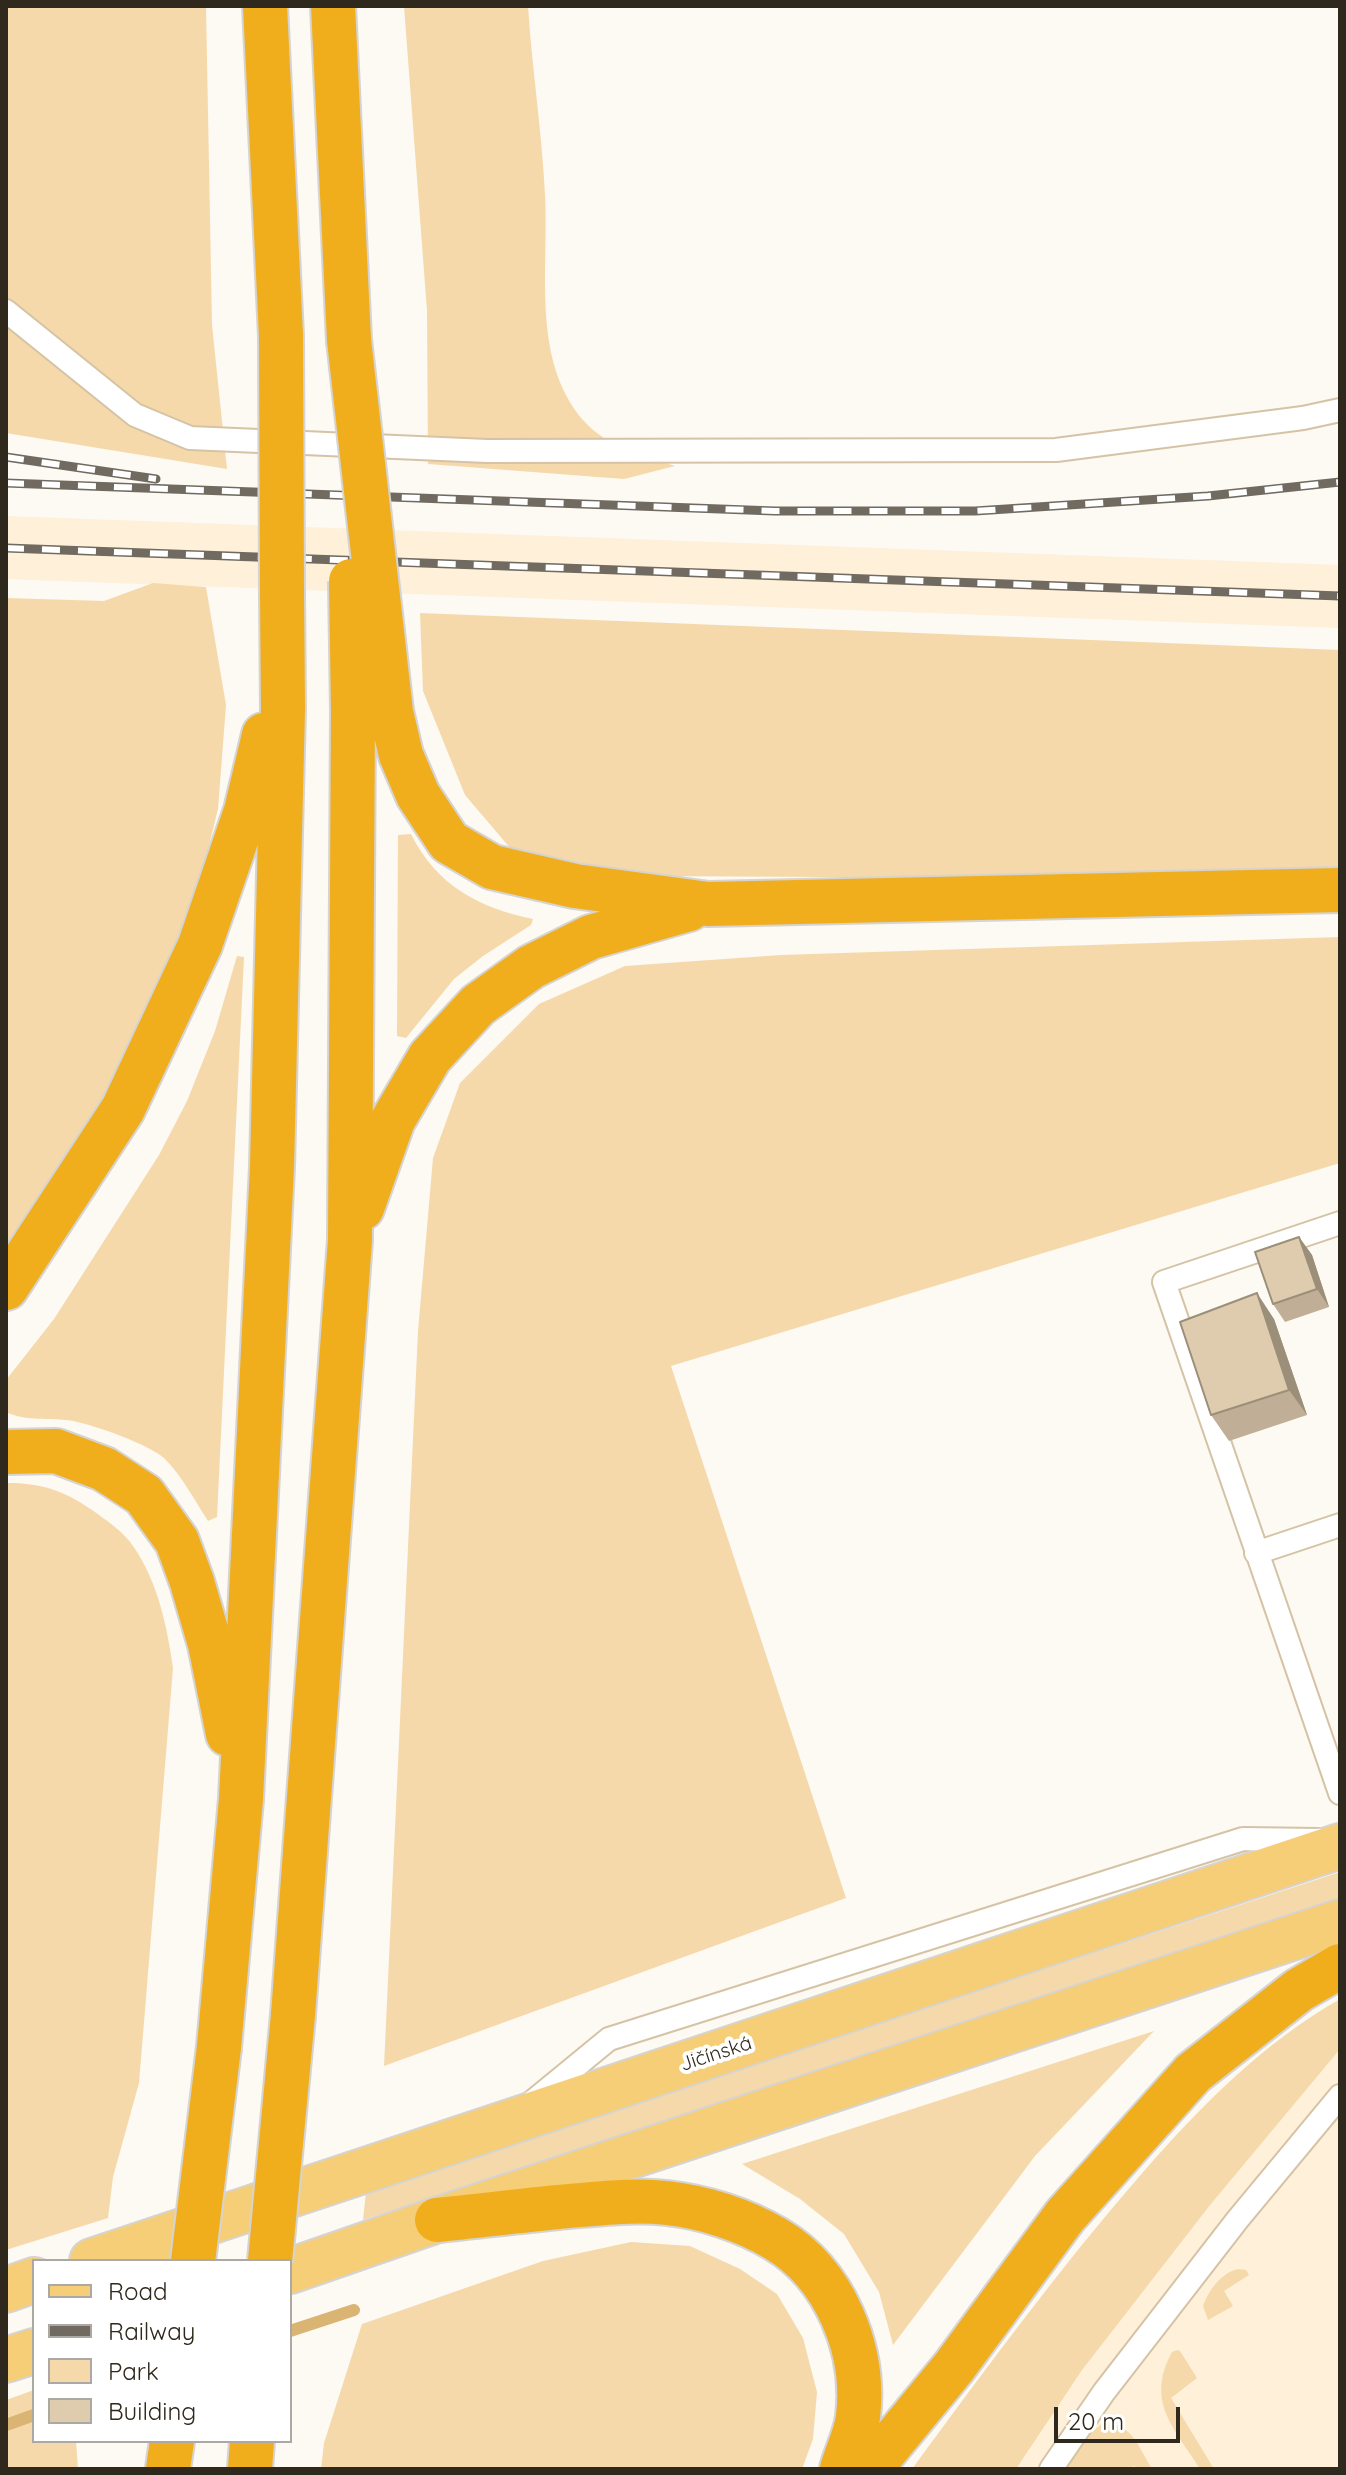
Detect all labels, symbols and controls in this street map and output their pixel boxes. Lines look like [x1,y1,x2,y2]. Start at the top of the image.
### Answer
street label: Jičínská [677,2031,755,2077]
legend [32,2259,292,2443]
text: Road [108,2276,168,2306]
text: Railway [108,2316,195,2346]
text: Park [108,2356,159,2386]
scale bar [1058,2391,1184,2441]
text: Building [108,2396,196,2426]
text: 20 m [1068,2406,1124,2436]

